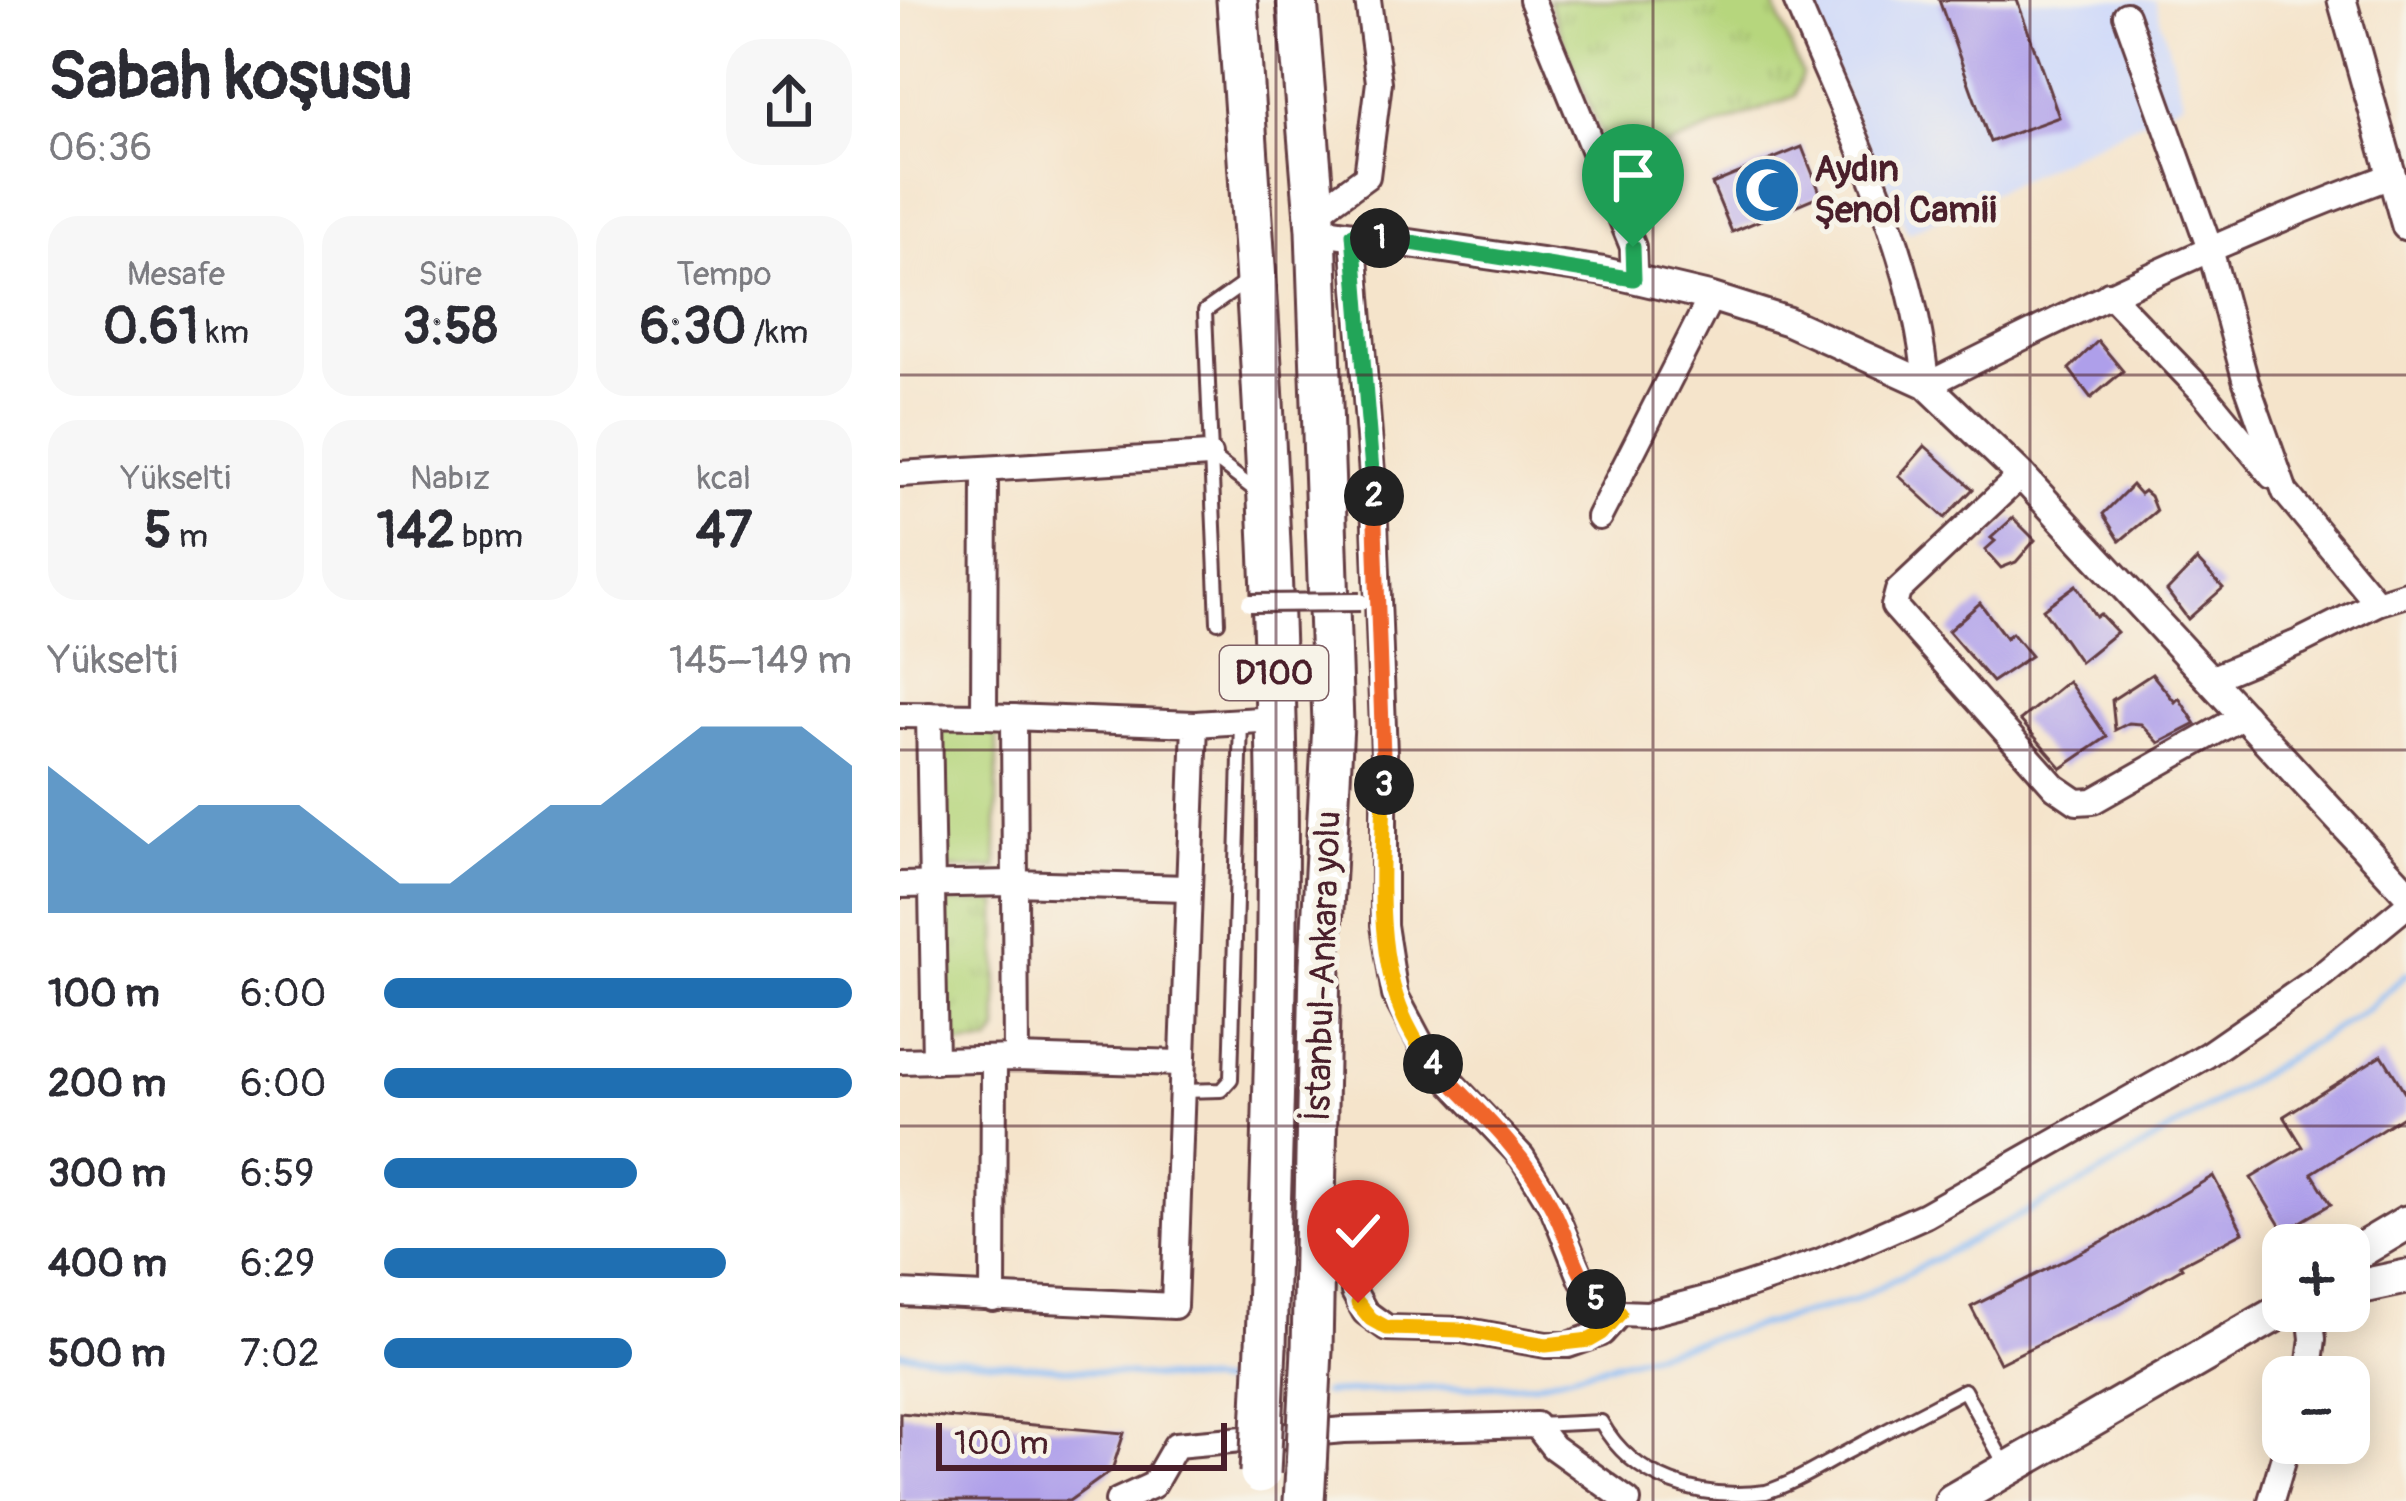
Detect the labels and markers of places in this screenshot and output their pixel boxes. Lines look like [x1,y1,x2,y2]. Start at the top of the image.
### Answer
pin [1582,124,1684,247]
place label: Aydın Şenol Camii [1814,147,1997,233]
mosque icon: Aydın Şenol Camii [1732,155,1802,225]
pin: 1 [1350,208,1410,268]
pin: 2 [1344,466,1404,526]
pin: 3 [1354,755,1414,815]
pin: 4 [1403,1034,1463,1094]
pin [1307,1180,1409,1303]
pin: 5 [1566,1269,1626,1329]

